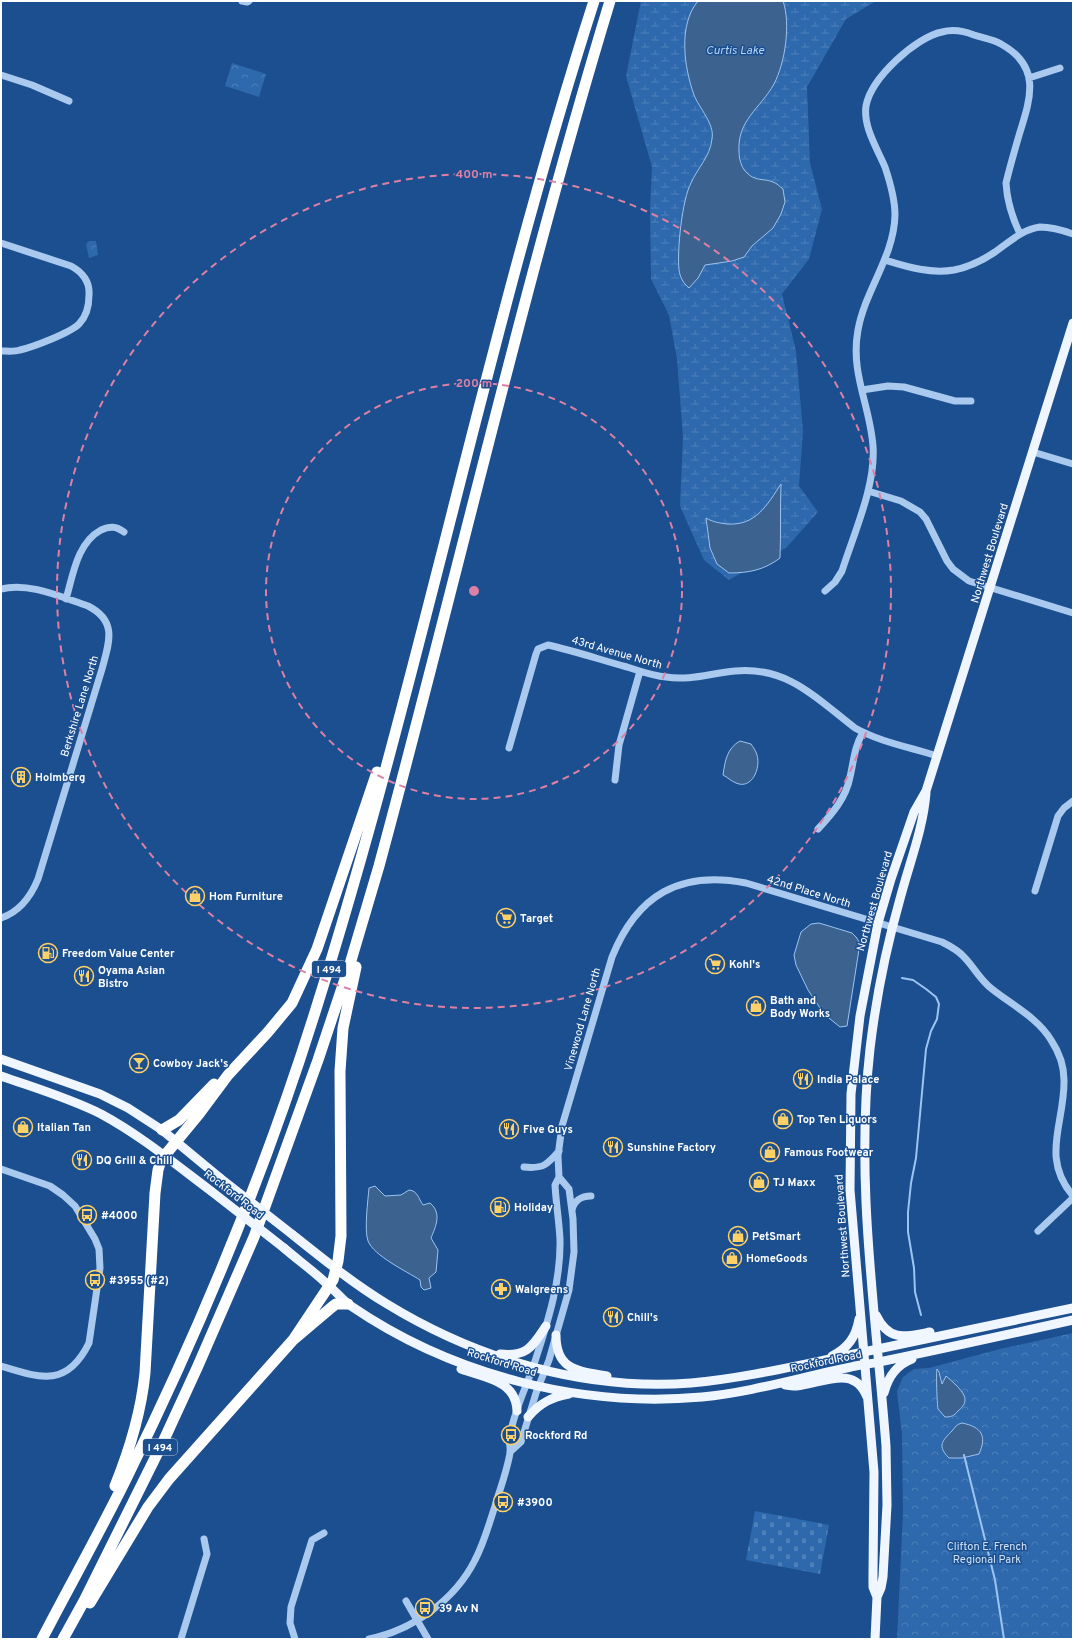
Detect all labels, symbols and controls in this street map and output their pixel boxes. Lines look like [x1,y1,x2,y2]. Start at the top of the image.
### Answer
water label: Curtis Lake [706,43,765,59]
text: 400 m [455,167,493,183]
text: 200 m [456,376,492,392]
street label: Northwest Boulevard [968,502,1012,605]
centre of rings [467,584,481,598]
street label: 43rd Avenue North [570,633,664,673]
street label: Berkshire Lane North [58,654,102,759]
building icon: Holmberg [10,766,32,788]
place label: Holmberg [35,771,85,785]
street label: Northwest Boulevard [854,850,896,953]
street label: 42nd Place North [765,873,852,911]
shop icon: Hom Furniture [184,885,206,907]
place label: Hom Furniture [209,890,283,904]
supermarket icon: Target [495,907,517,929]
place label: Target [520,912,553,926]
fuel station icon: Freedom Value Center [37,942,59,964]
place label: Freedom Value Center [62,947,175,961]
supermarket icon: Kohl's [704,953,726,975]
place label: Kohl's [729,958,760,972]
road number: I 494 [312,961,346,977]
place label: Oyama Asian Bistro [98,964,165,991]
restaurant icon: Oyama Asian Bistro [73,965,95,987]
street label: Vinewood Lane North [562,966,604,1072]
place label: Bath and Body Works [770,994,830,1021]
shop icon: Bath and Body Works [745,995,767,1017]
bar icon: Cowboy Jack's [128,1052,150,1074]
place label: Cowboy Jack's [153,1057,228,1071]
restaurant icon: India Palace [792,1068,814,1090]
place label: India Palace [817,1073,880,1087]
shop icon: Top Ten Liquors [772,1108,794,1130]
place label: Top Ten Liquors [797,1113,877,1127]
shop icon: Italian Tan [12,1116,34,1138]
restaurant icon: Five Guys [498,1118,520,1140]
place label: Italian Tan [37,1121,91,1135]
place label: Five Guys [523,1123,573,1137]
restaurant icon: Sunshine Factory [602,1136,624,1158]
place label: Sunshine Factory [627,1141,716,1155]
shop icon: Famous Footwear [759,1141,781,1163]
place label: Famous Footwear [784,1146,874,1160]
restaurant icon: DQ Grill & Chill [71,1149,93,1171]
place label: DQ Grill & Chill [96,1154,172,1168]
street label: Rockford Road [201,1167,266,1223]
shop icon: TJ Maxx [748,1171,770,1193]
street label: Northwest Boulevard [832,1174,854,1278]
place label: TJ Maxx [773,1176,816,1190]
fuel station icon: Holiday [489,1196,511,1218]
place label: Holiday [514,1201,553,1215]
bus stop icon: #4000 [76,1204,98,1226]
place label: #4000 [101,1209,138,1223]
shop icon: PetSmart [727,1225,749,1247]
place label: PetSmart [752,1230,801,1244]
shop icon: HomeGoods [721,1247,743,1269]
place label: HomeGoods [746,1252,808,1266]
bus stop icon: #3955 (#2) [84,1269,106,1291]
place label: #3955 (#2) [109,1274,169,1288]
pharmacy icon: Walgreens [490,1278,512,1300]
place label: Walgreens [515,1283,568,1297]
restaurant icon: Chili's [602,1306,624,1328]
place label: Chili's [627,1311,658,1325]
street label: Rockford Road [465,1346,538,1380]
street label: Rockford Road [789,1348,863,1376]
bus stop icon: Rockford Rd [500,1424,522,1446]
place label: Rockford Rd [525,1429,587,1443]
road number: I 494 [143,1439,177,1455]
bus stop icon: #3900 [492,1491,514,1513]
place label: #3900 [517,1496,553,1510]
park label: Clifton E. French Regional Park [947,1540,1027,1567]
bus stop icon: 39 Av N [414,1597,436,1619]
place label: 39 Av N [439,1602,479,1616]

